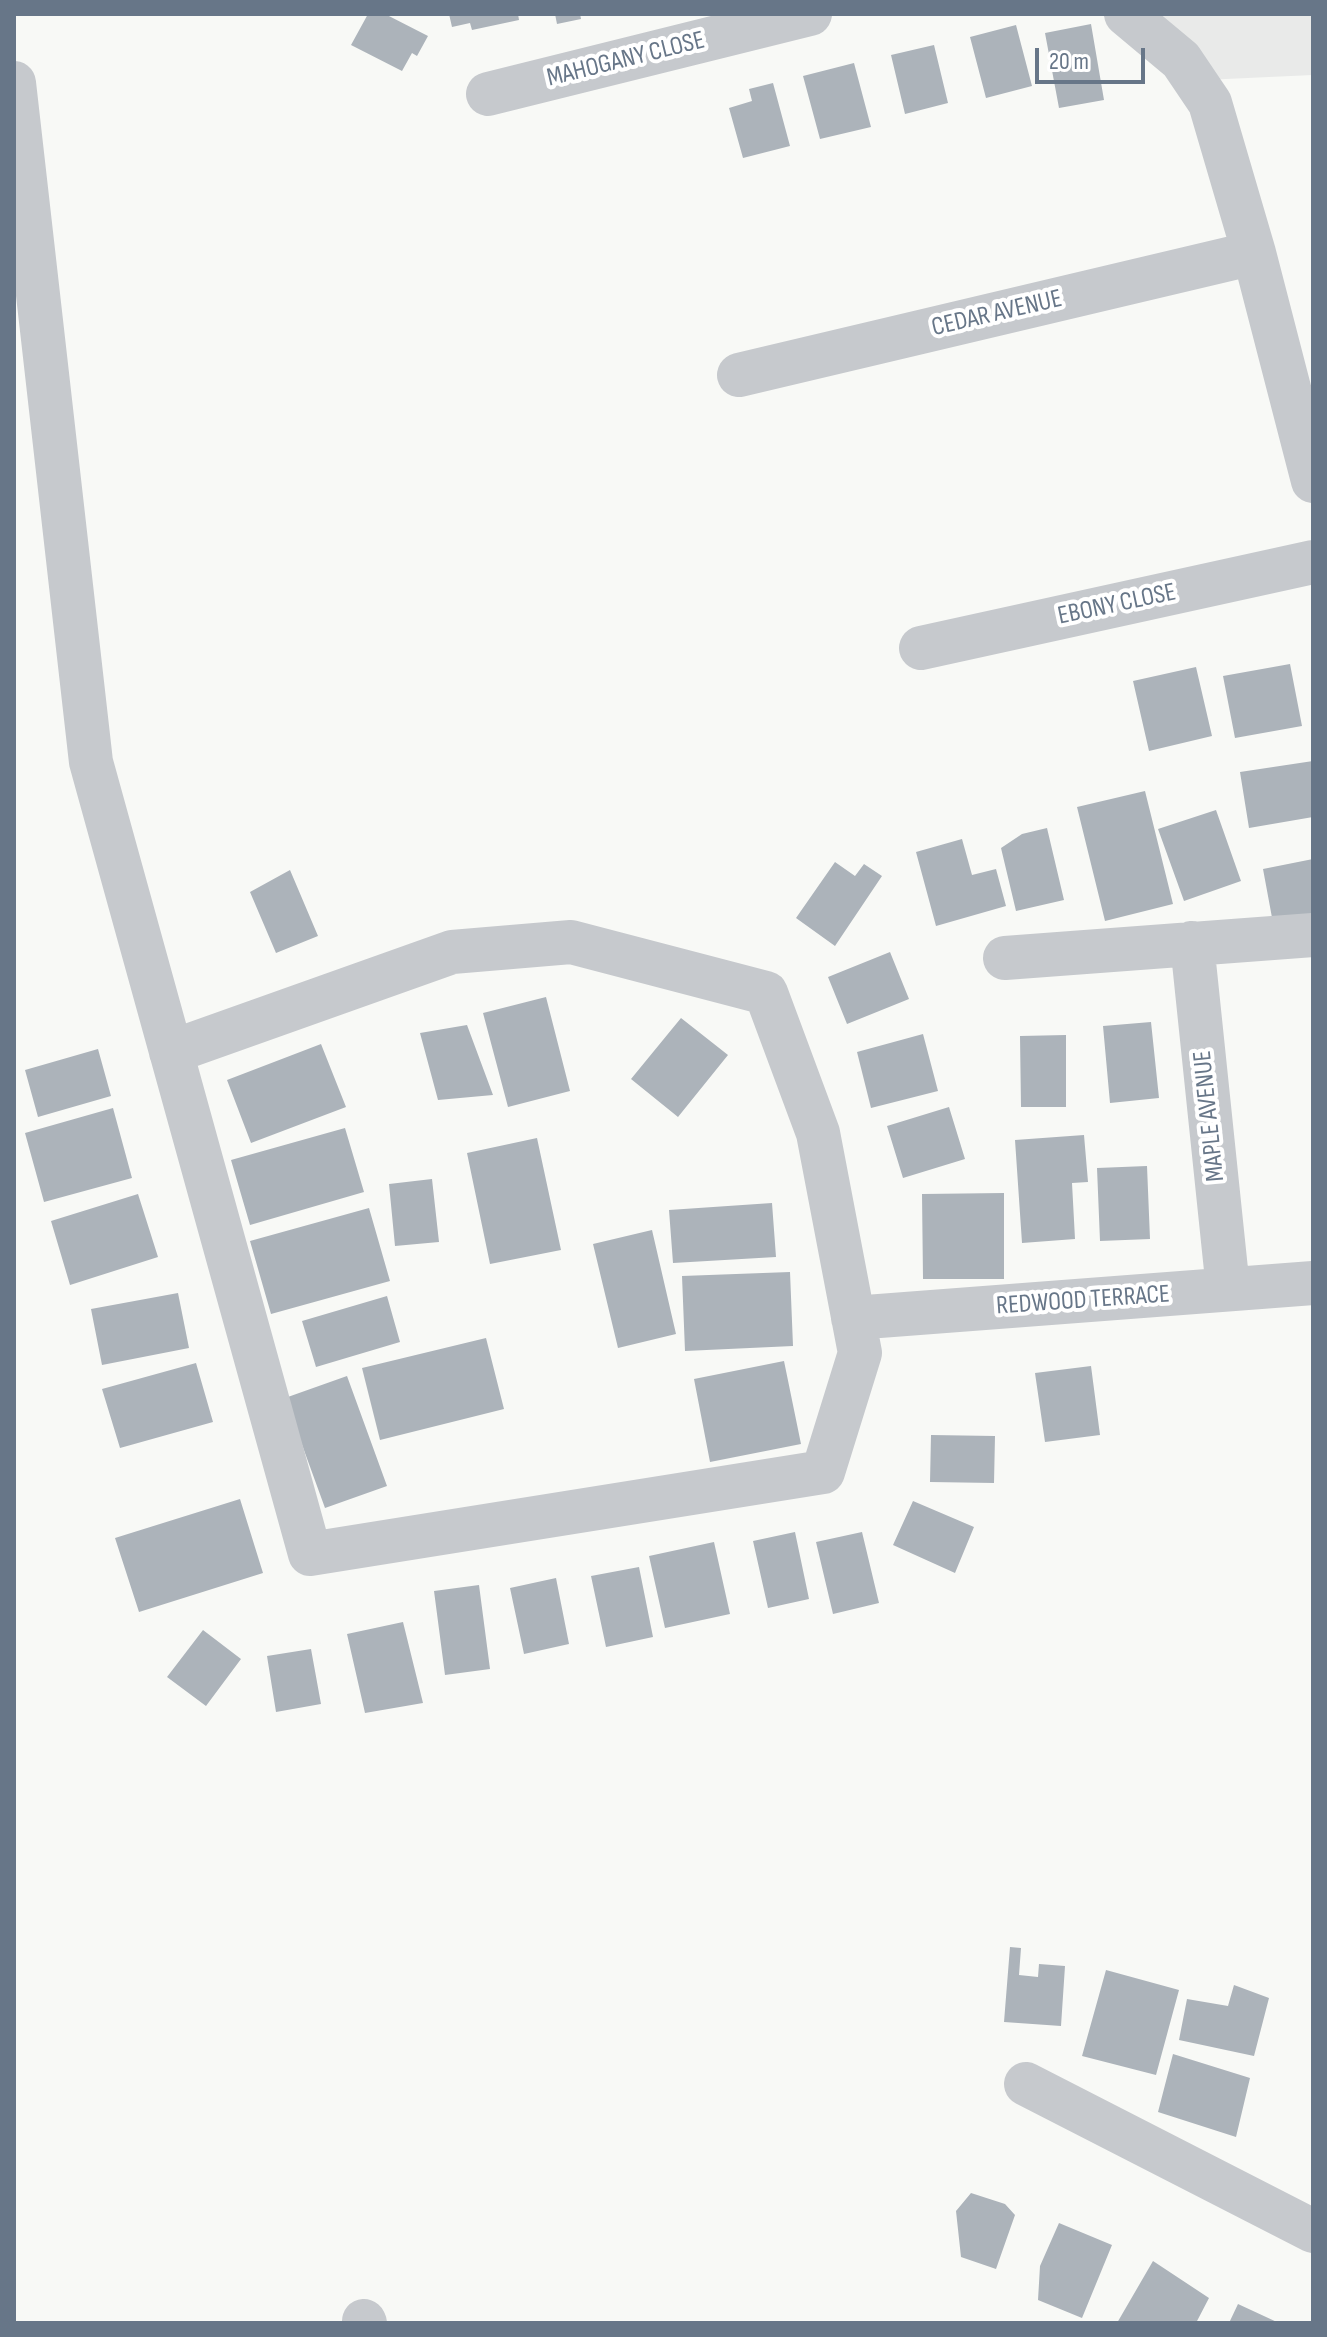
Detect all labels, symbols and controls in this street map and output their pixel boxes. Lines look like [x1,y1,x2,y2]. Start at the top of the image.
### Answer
street label: MAHOGANY CLOSE [544,25,708,95]
scale bar [1039,32,1149,82]
text: 20 m [1049,47,1089,76]
street label: CEDAR AVENUE [929,284,1065,344]
street label: EBONY CLOSE [1055,577,1179,633]
street label: MAPLE AVENUE [1188,1049,1232,1183]
street label: REDWOOD TERRACE [995,1279,1171,1323]

